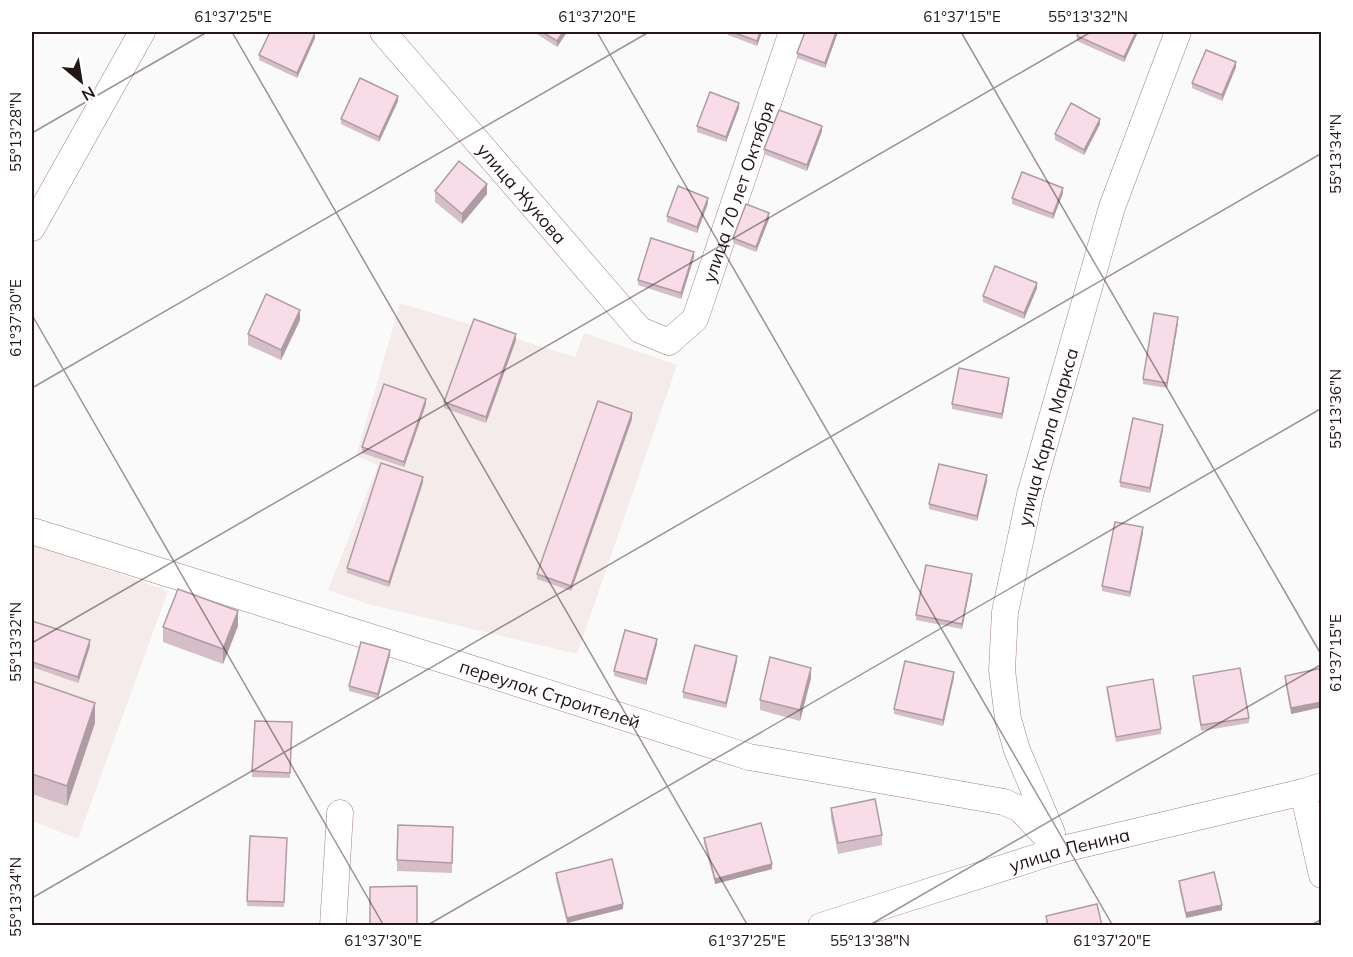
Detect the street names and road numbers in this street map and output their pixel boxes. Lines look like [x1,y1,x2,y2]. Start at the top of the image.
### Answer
street label: улица 70 лет Октября [697,98,779,285]
street label: улица Жукова [472,138,572,248]
street label: улица Карла Маркса [1012,345,1083,528]
street label: переулок Строителей [457,654,643,733]
street label: улица Ленина [1006,822,1132,877]

